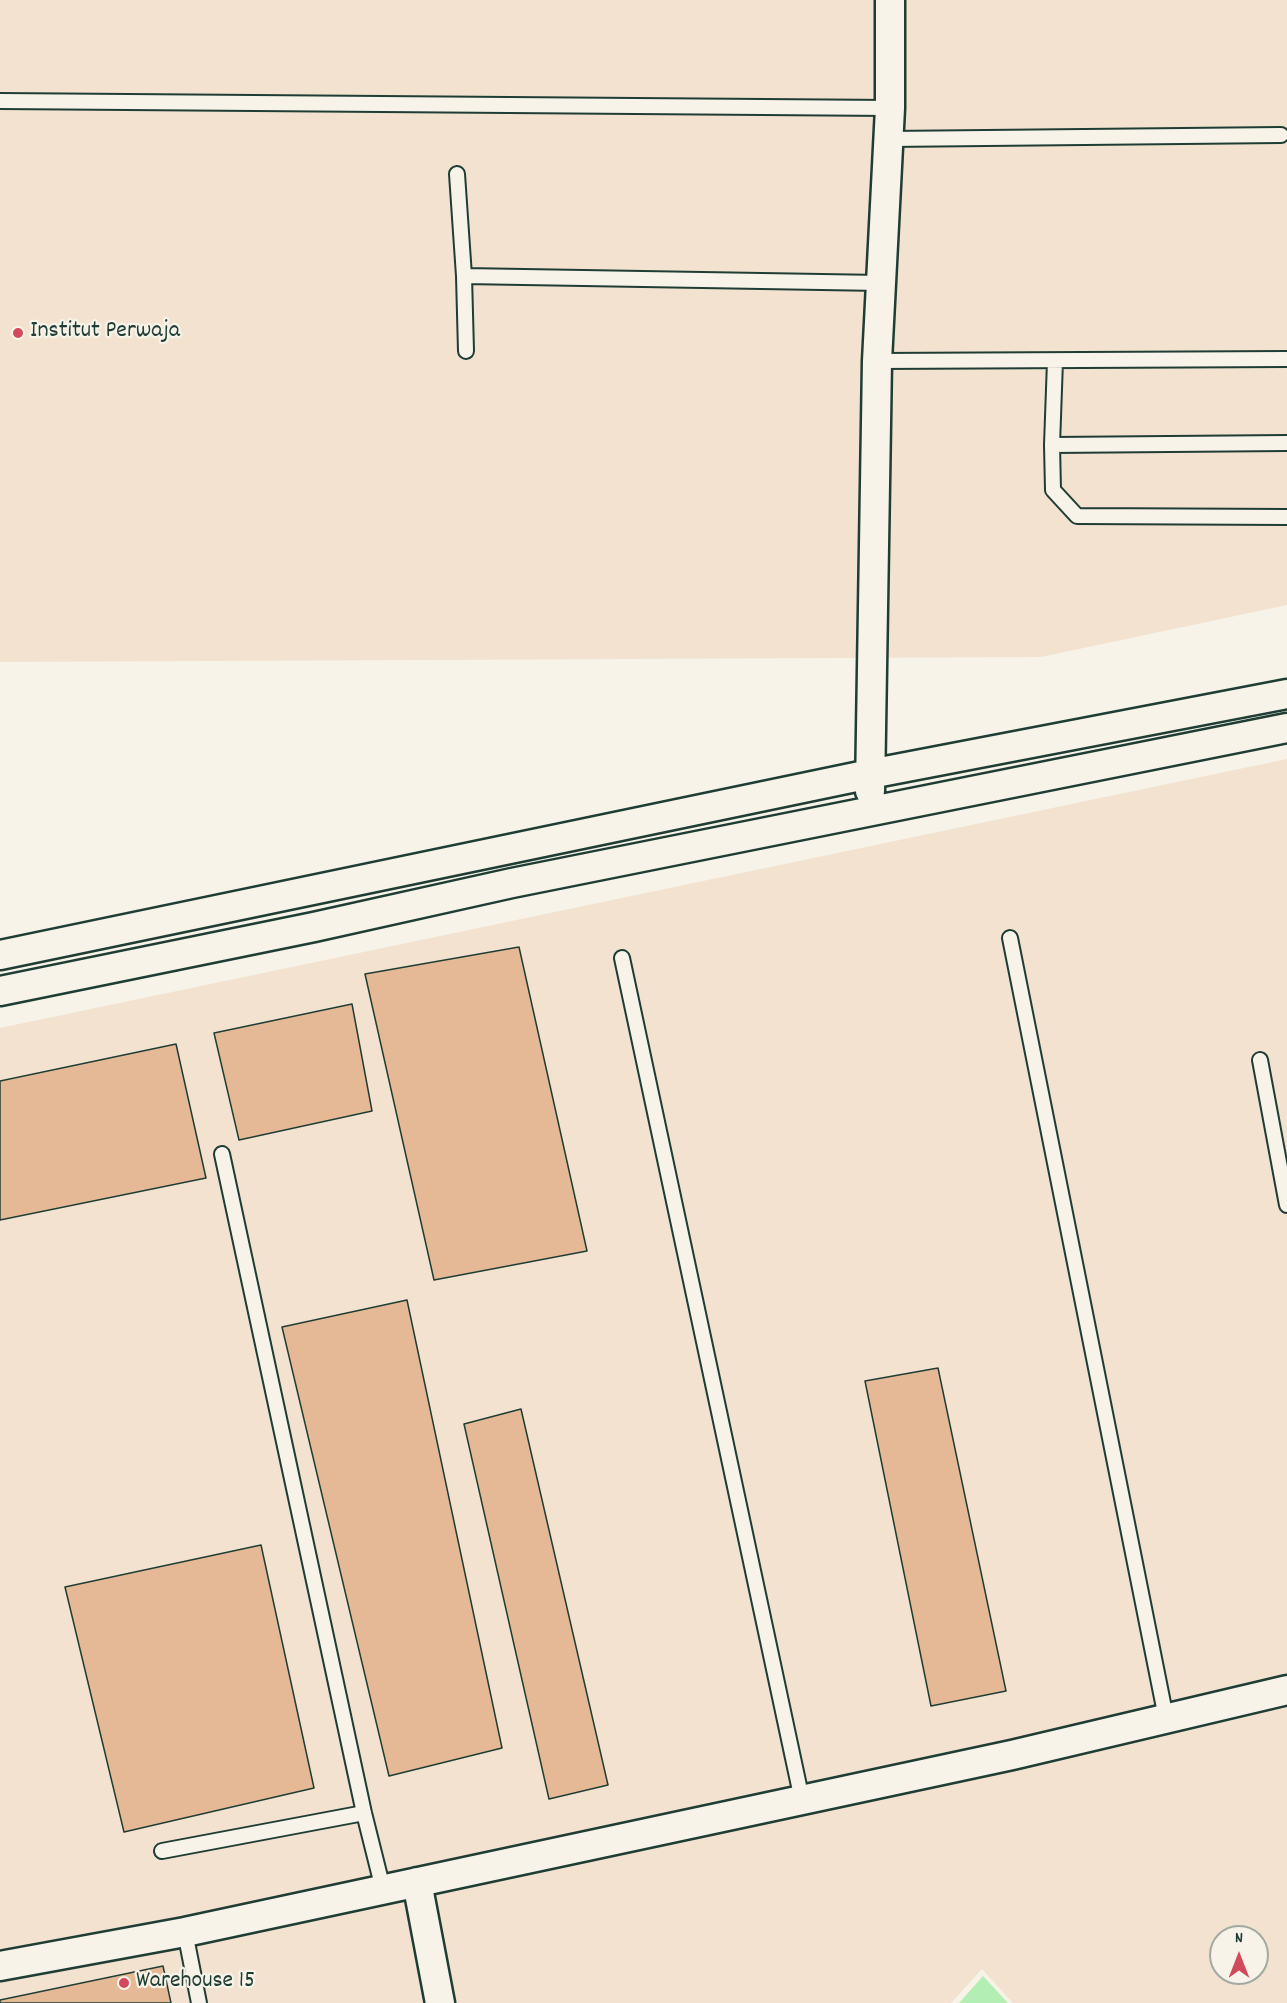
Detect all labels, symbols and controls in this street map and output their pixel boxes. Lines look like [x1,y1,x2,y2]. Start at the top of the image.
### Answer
place label: Institut Perwaja [30,319,180,347]
marker: Institut Perwaja [11,326,25,340]
north arrow [1209,1925,1269,1985]
text: N [1235,1927,1243,1950]
place label: Warehouse 15 [136,1969,255,1997]
marker: Warehouse 15 [117,1976,131,1990]

